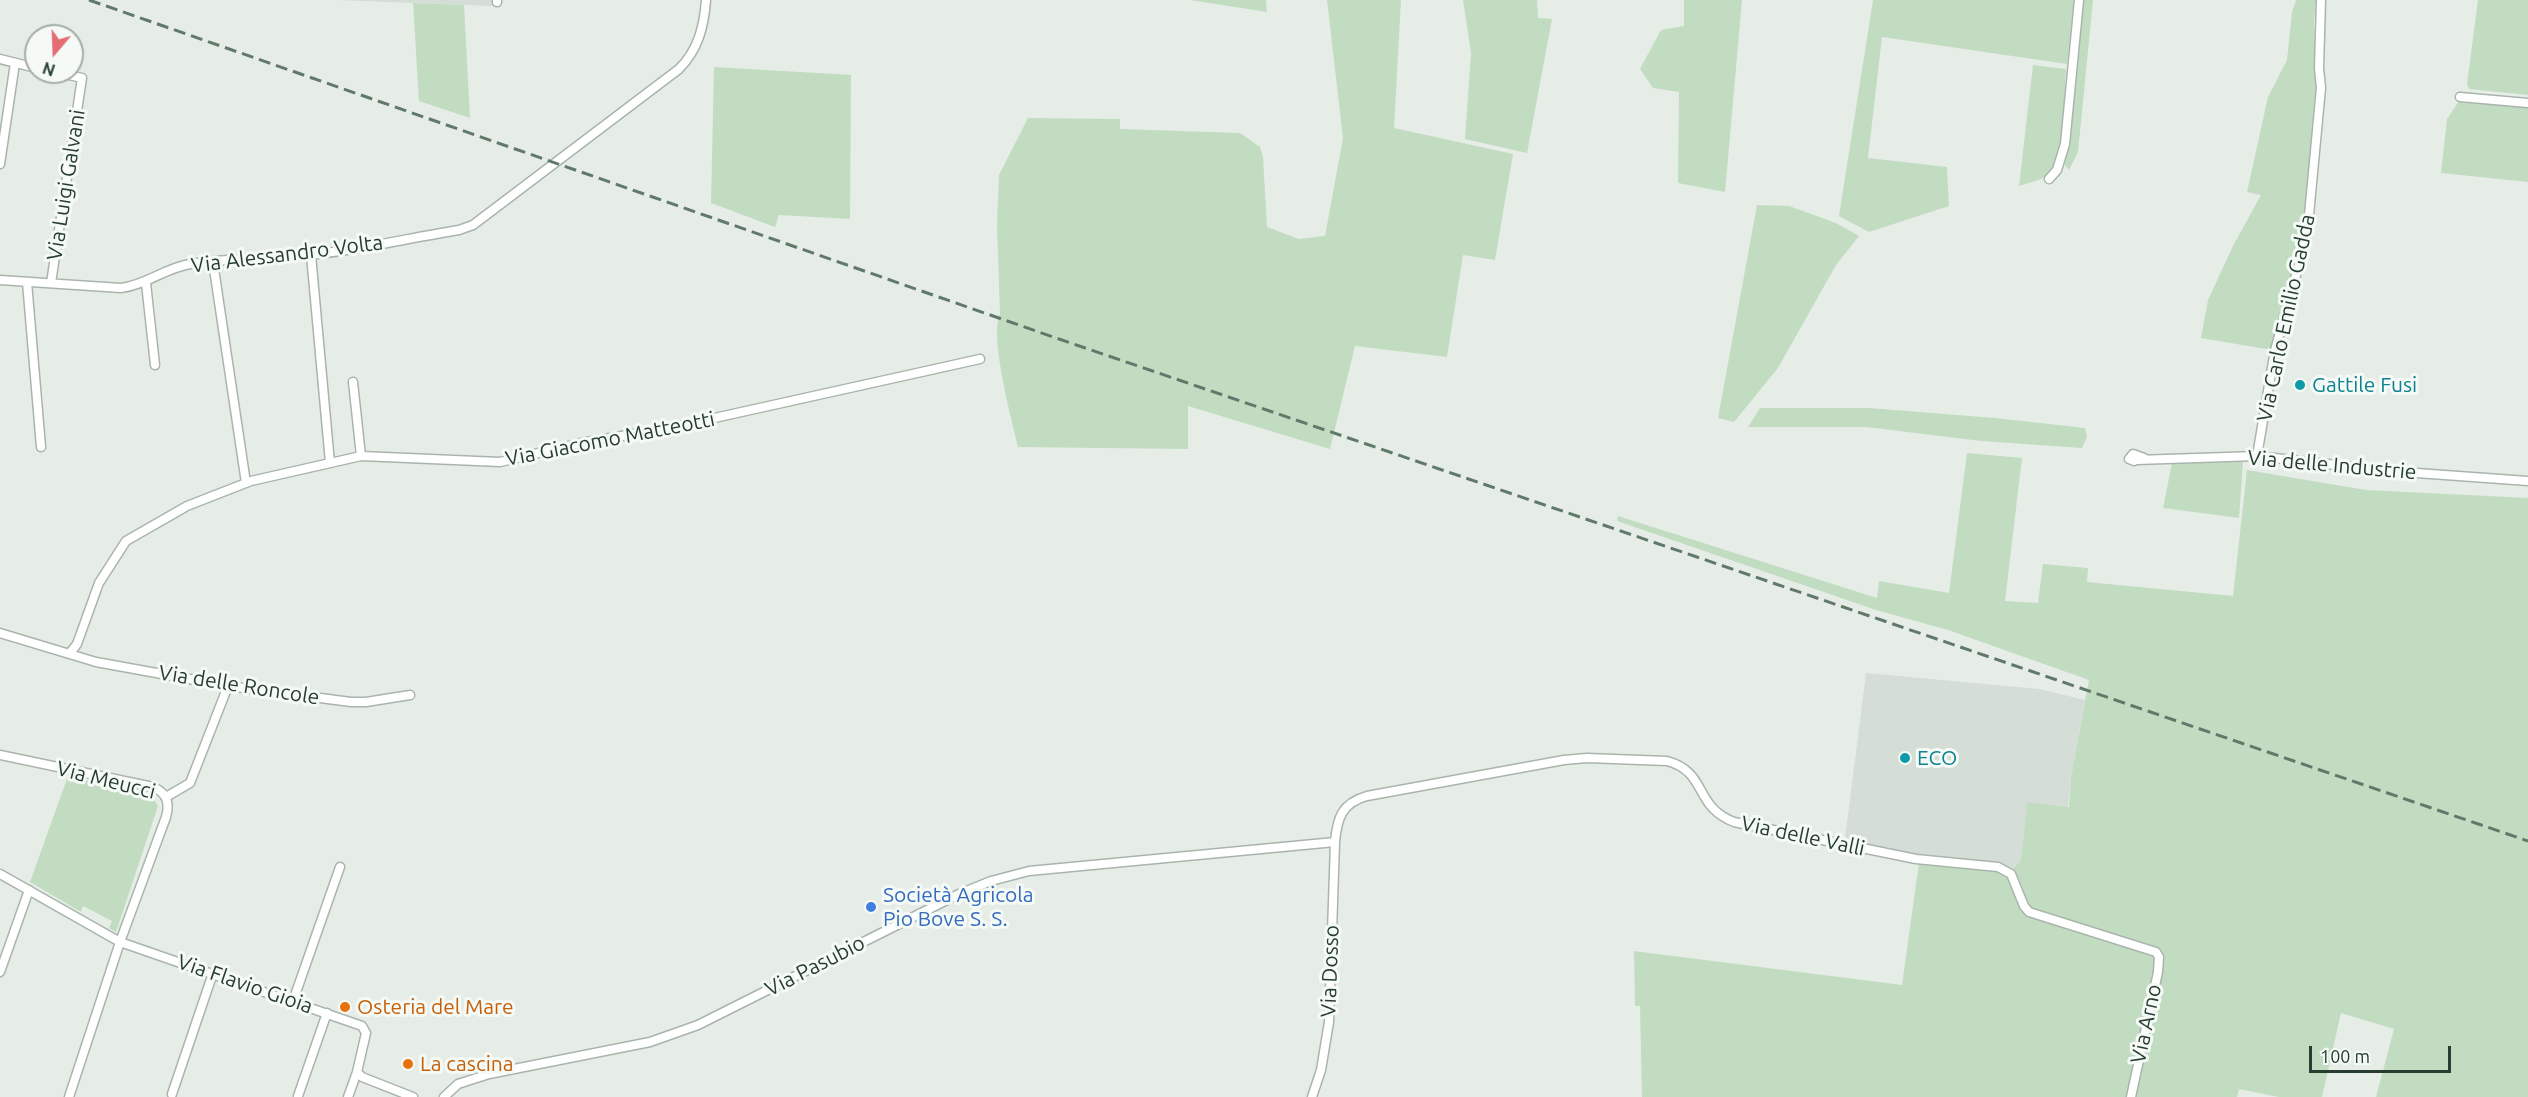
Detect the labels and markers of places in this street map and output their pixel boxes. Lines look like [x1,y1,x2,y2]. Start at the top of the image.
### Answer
place label: Gattile Fusi [2312,372,2417,398]
marker: Gattile Fusi [2293,378,2307,392]
place label: ECO [1917,745,1957,771]
marker: ECO [1898,751,1912,765]
place label: Società Agricola Pio Bove S. S. [883,882,1034,932]
marker: Società Agricola Pio Bove S. S. [864,900,878,914]
place label: Osteria del Mare [357,994,514,1020]
marker: Osteria del Mare [338,1000,352,1014]
place label: La cascina [420,1051,514,1077]
marker: La cascina [401,1057,415,1071]

